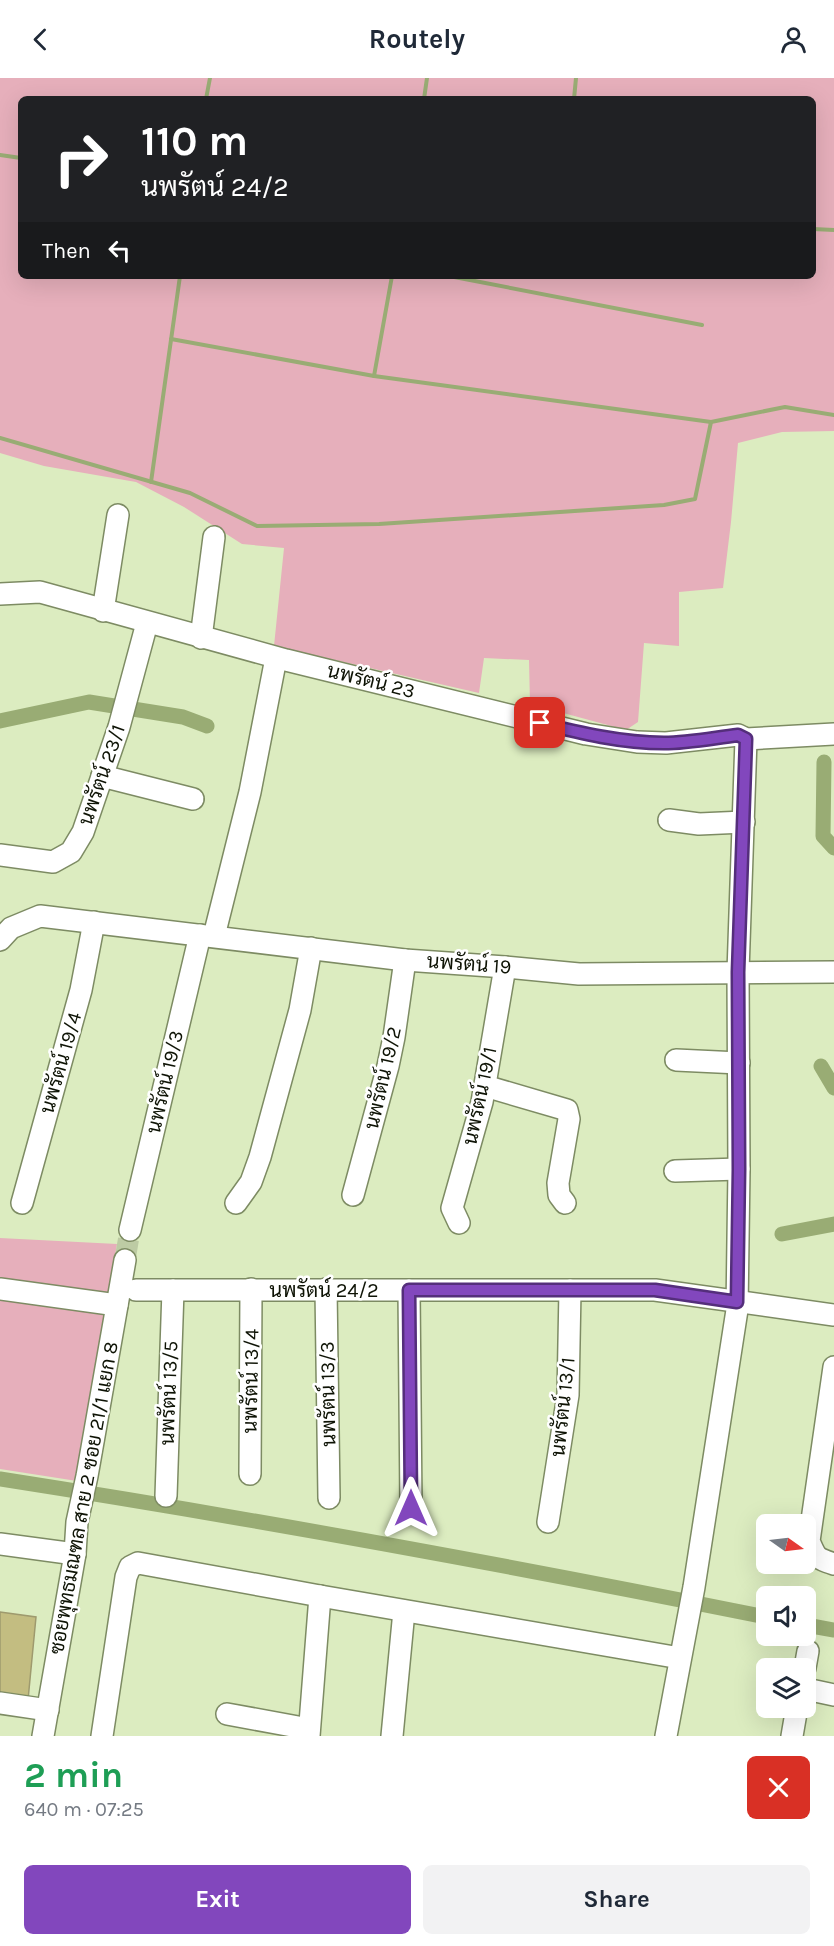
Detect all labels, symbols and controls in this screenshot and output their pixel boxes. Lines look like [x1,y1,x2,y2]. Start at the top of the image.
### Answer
icon: back [24,23,57,56]
text: Routely [369,23,465,55]
icon: person [777,23,810,56]
text: 110 m [141,116,248,166]
icon: right [42,120,120,198]
text: นพรัตน์ 24/2 [141,171,289,203]
icon: left [103,234,136,267]
text: Then [42,238,91,264]
street label: นพรัตน์ 23 [325,656,418,703]
pin [514,697,565,748]
icon: arrive [523,706,556,739]
street label: นพรัตน์ 23/1 [71,721,130,828]
street label: นพรัตน์ 19 [426,947,512,978]
street label: นพรัตน์ 19/4 [33,1009,86,1116]
street label: นพรัตน์ 19/2 [357,1024,406,1132]
street label: นพรัตน์ 19/3 [139,1028,188,1136]
street label: นพรัตน์ 19/1 [455,1044,502,1147]
street label: นพรัตน์ 24/2 [269,1276,379,1302]
street label: นพรัตน์ 13/4 [236,1328,263,1434]
street label: ซอยพุทธมณฑล สาย 2 ซอย 21/1 แยก 8 [45,1340,125,1657]
street label: นพรัตน์ 13/5 [153,1340,182,1446]
street label: นพรัตน์ 13/3 [313,1341,340,1447]
street label: นพรัตน์ 13/1 [543,1356,580,1458]
position arrow [379,1476,443,1540]
north arrow [756,1514,816,1574]
map controls [756,1514,816,1718]
button: sound [756,1586,816,1646]
button: layers [756,1658,816,1718]
text: 2 min [24,1754,123,1796]
button: close [747,1756,810,1819]
text: 640 m · 07:25 [24,1798,144,1821]
button: Exit [24,1865,411,1934]
button: Share [423,1865,810,1934]

